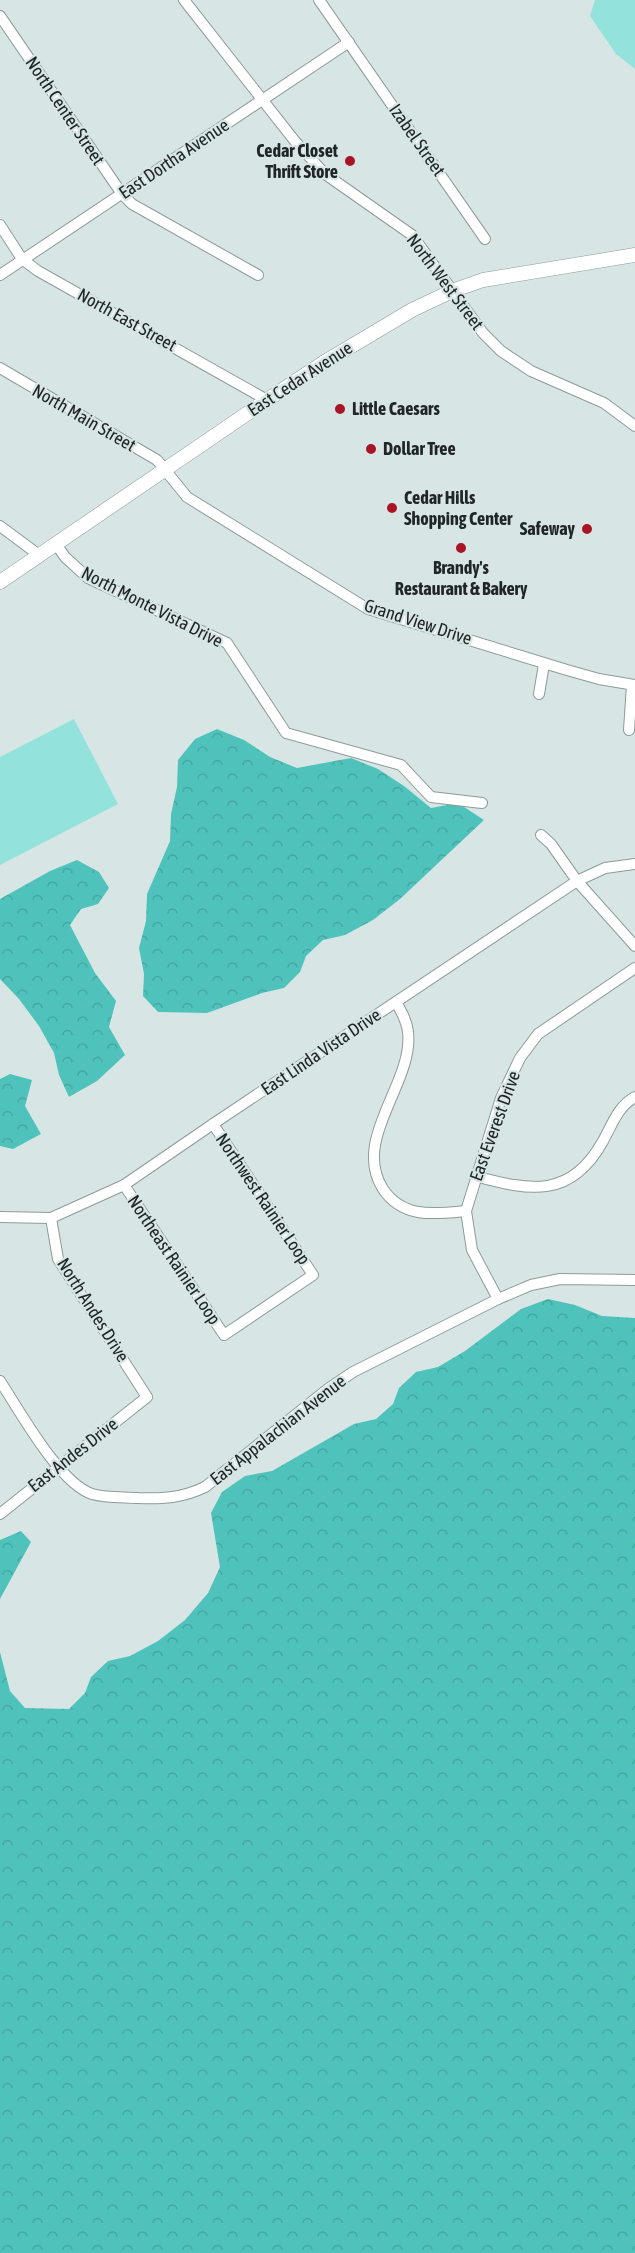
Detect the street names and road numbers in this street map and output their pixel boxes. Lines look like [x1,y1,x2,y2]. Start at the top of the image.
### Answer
street label: North Center Street [21,53,109,169]
street label: Izabel Street [385,100,450,180]
street label: East Dortha Avenue [115,114,233,203]
street label: North West Street [402,230,488,334]
street label: North East Street [74,284,180,355]
street label: East Cedar Avenue [243,337,356,420]
street label: North Main Street [29,380,140,456]
street label: North Monte Vista Drive [78,562,226,651]
street label: Grand View Drive [362,594,475,649]
street label: East Linda Vista Drive [257,1004,384,1099]
street label: East Everest Drive [465,1068,524,1184]
street label: Northwest Rainier Loop [212,1129,315,1268]
street label: Northeast Rainier Loop [123,1191,225,1328]
street label: North Andes Drive [53,1254,134,1366]
street label: East Appalachian Avenue [206,1370,350,1489]
street label: East Andes Drive [24,1413,122,1496]

